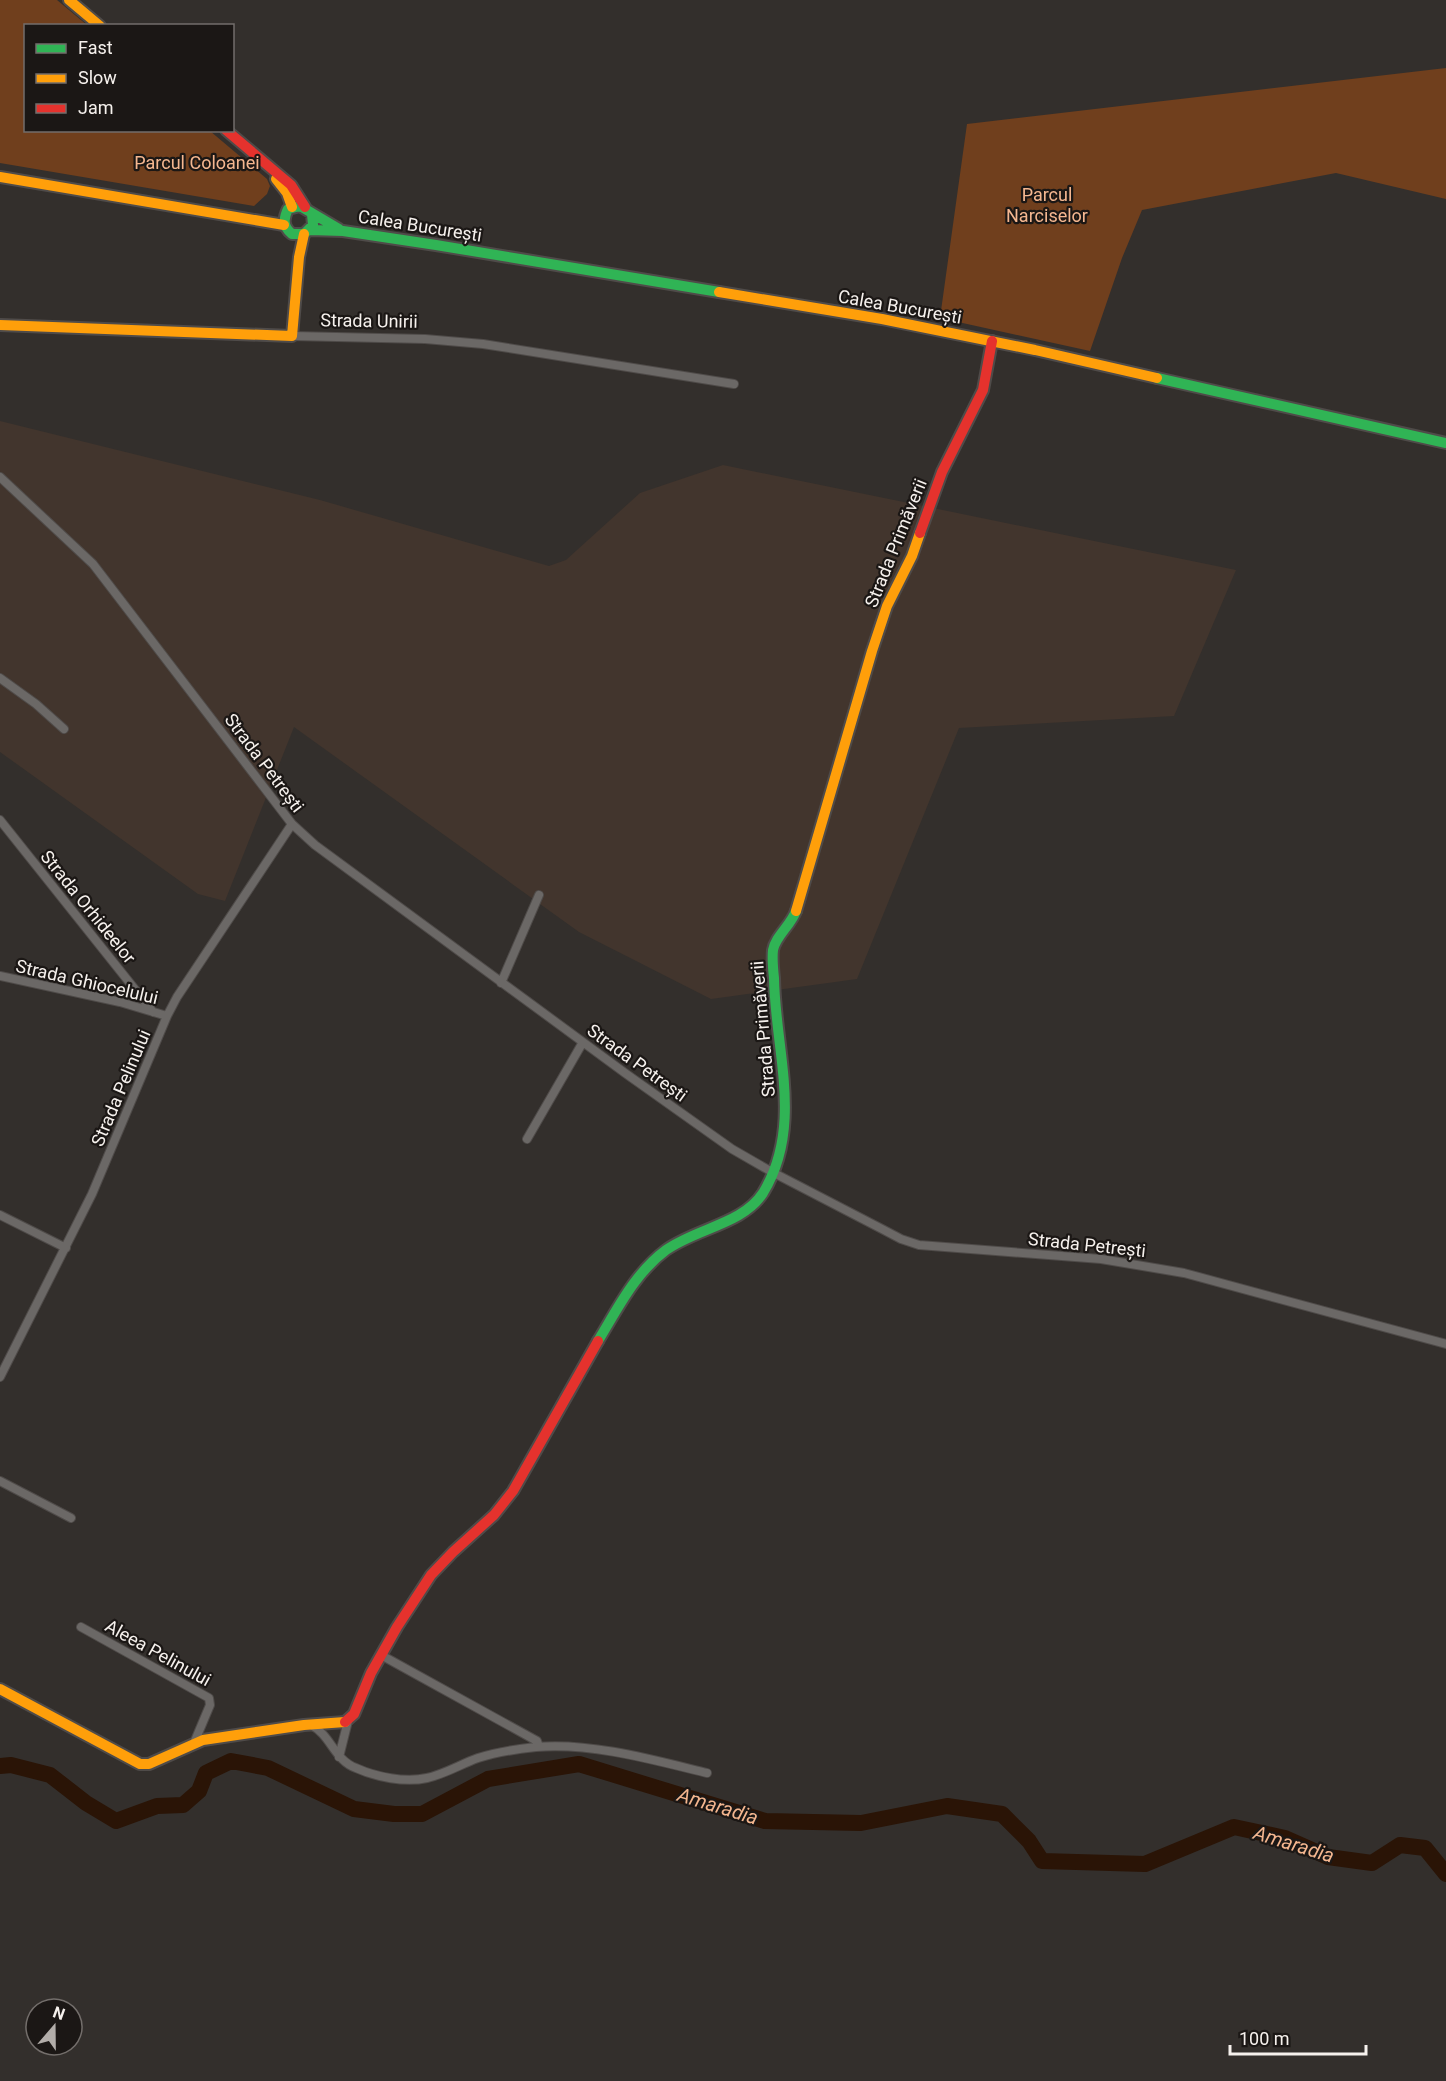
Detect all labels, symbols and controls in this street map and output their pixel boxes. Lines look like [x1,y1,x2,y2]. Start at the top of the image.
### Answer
legend [24,24,234,132]
text: Fast [78,37,113,58]
text: Slow [78,67,117,88]
text: Jam [78,97,114,118]
park label: Parcul Coloanei [134,152,260,173]
park label: Parcul Narciselor [1006,184,1088,226]
street label: Calea București [356,205,484,247]
street label: Calea București [836,285,964,329]
street label: Strada Unirii [320,309,418,332]
street label: Strada Primăverii [860,475,931,610]
street label: Strada Petrești [220,709,308,817]
street label: Strada Orhideelor [36,846,140,967]
street label: Strada Ghiocelului [14,955,160,1008]
street label: Strada Primăverii [746,960,779,1098]
street label: Strada Petrești [583,1019,691,1107]
street label: Strada Pelinului [87,1026,155,1149]
street label: Strada Petrești [1027,1228,1147,1262]
street label: Aleea Pelinului [102,1615,215,1690]
water label: Amaradia [674,1782,761,1830]
water label: Amaradia [1250,1820,1337,1868]
north arrow [24,1997,84,2057]
text: N [50,2003,68,2024]
scale bar [1230,2018,1366,2056]
text: 100 m [1239,2028,1290,2049]

